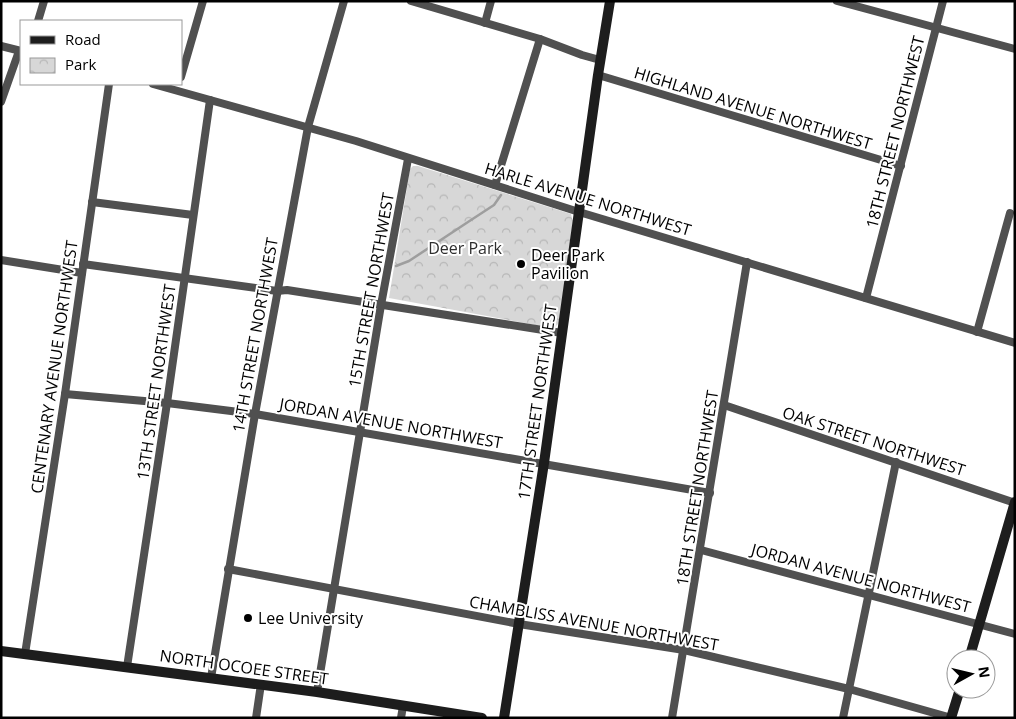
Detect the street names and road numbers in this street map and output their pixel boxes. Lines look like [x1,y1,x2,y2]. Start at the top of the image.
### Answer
street label: 18TH STREET NORTHWEST [860,33,930,230]
street label: HIGHLAND AVENUE NORTHWEST [631,61,875,155]
street label: HARLE AVENUE NORTHWEST [482,157,694,241]
street label: 15TH STREET NORTHWEST [343,191,399,389]
street label: 14TH STREET NORTHWEST [227,236,283,434]
street label: CENTENARY AVENUE NORTHWEST [25,239,83,495]
street label: 13TH STREET NORTHWEST [131,282,181,481]
street label: 17TH STREET NORTHWEST [512,302,562,501]
street label: 18TH STREET NORTHWEST [671,389,723,587]
street label: JORDAN AVENUE NORTHWEST [276,392,504,453]
street label: OAK STREET NORTHWEST [780,401,968,481]
street label: JORDAN AVENUE NORTHWEST [747,538,973,618]
street label: CHAMBLISS AVENUE NORTHWEST [468,590,721,656]
street label: NORTH OCOEE STREET [158,644,330,690]

